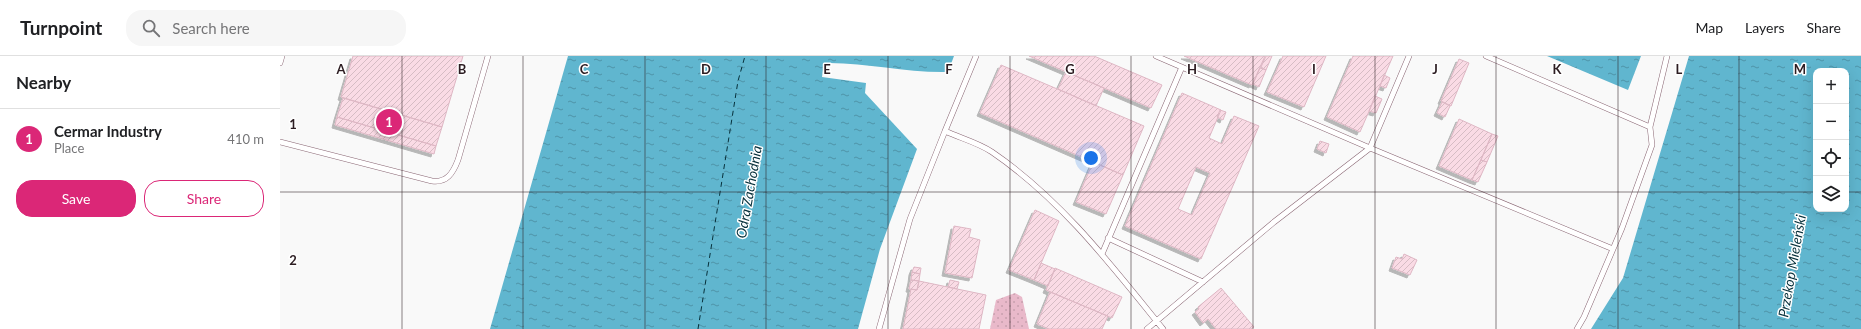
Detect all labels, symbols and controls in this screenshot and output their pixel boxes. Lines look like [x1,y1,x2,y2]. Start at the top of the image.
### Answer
search box [126,10,406,46]
text: Turnpoint [20,16,102,39]
icon: search [140,17,162,39]
text: Search here [172,19,250,37]
text: Map [1695,19,1723,36]
text: Layers [1745,19,1785,36]
text: Share [1807,19,1841,36]
text: A [335,61,346,77]
text: B [458,61,467,77]
text: C [580,61,589,77]
text: D [701,61,711,77]
text: E [823,61,831,77]
text: F [945,61,953,77]
text: G [1065,61,1075,77]
text: H [1187,61,1197,77]
text: I [1312,61,1316,77]
text: J [1432,61,1438,77]
text: K [1553,61,1563,77]
text: L [1676,61,1683,77]
text: M [1794,61,1806,77]
map controls [1813,68,1849,212]
button: + [1813,68,1849,104]
text: Nearby [16,72,71,93]
button: − [1813,104,1849,140]
pin: 1 [376,107,402,137]
text: 1 [289,116,297,132]
text: Cermar Industry [54,122,162,140]
text: 1 [25,131,33,147]
text: 410 m [227,131,264,147]
text: Place [54,140,84,156]
button: locate [1813,140,1849,176]
water label: Odra Zachodnia [732,144,765,239]
your location [1081,148,1101,168]
button: layers [1813,176,1849,212]
button: Save [16,180,136,217]
button: Share [144,180,264,217]
water label: Przekop Mieleński [1774,213,1809,319]
text: 2 [289,252,297,268]

